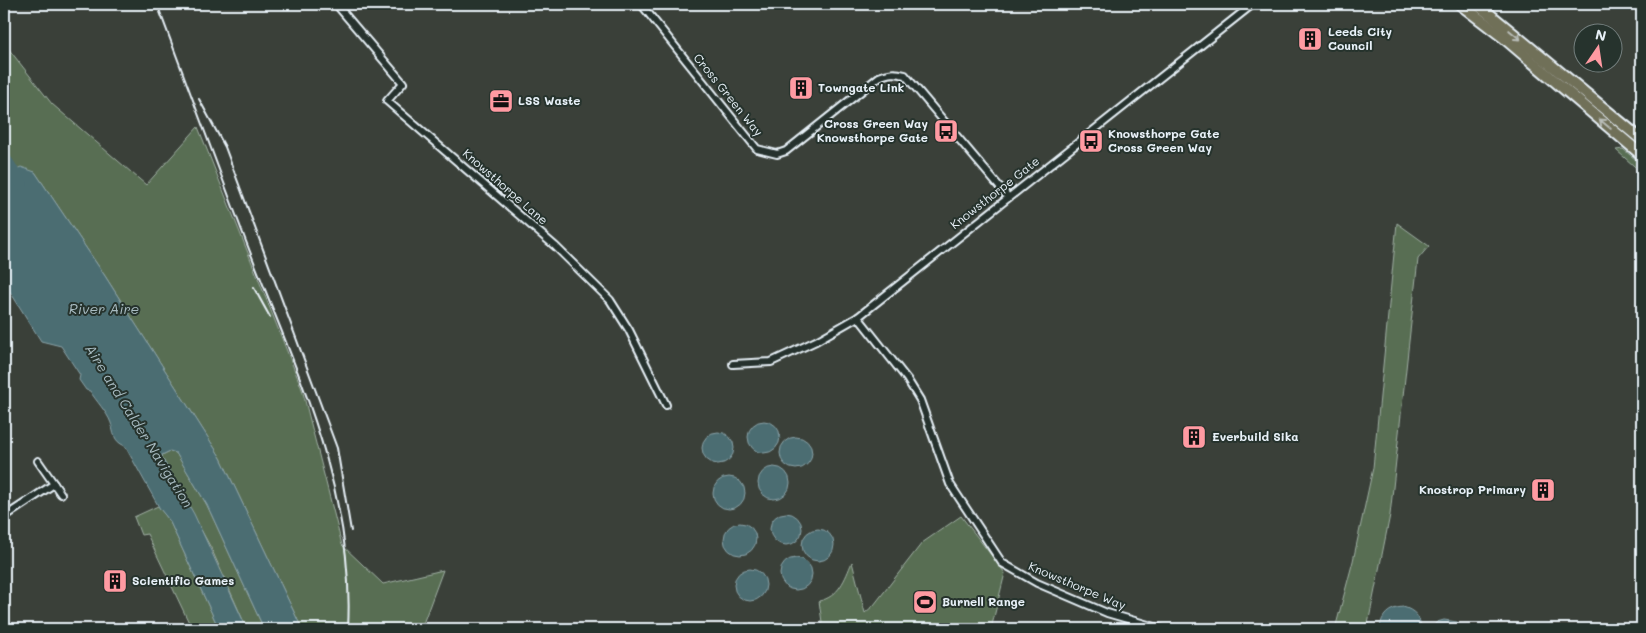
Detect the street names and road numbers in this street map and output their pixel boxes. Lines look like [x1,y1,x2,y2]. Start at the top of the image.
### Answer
street label: Cross Green Way [691,50,767,139]
street label: Knowsthorpe Lane [460,145,552,228]
street label: Knowsthorpe Gate [946,152,1042,232]
street label: Knowsthorpe Way [1026,557,1129,613]

